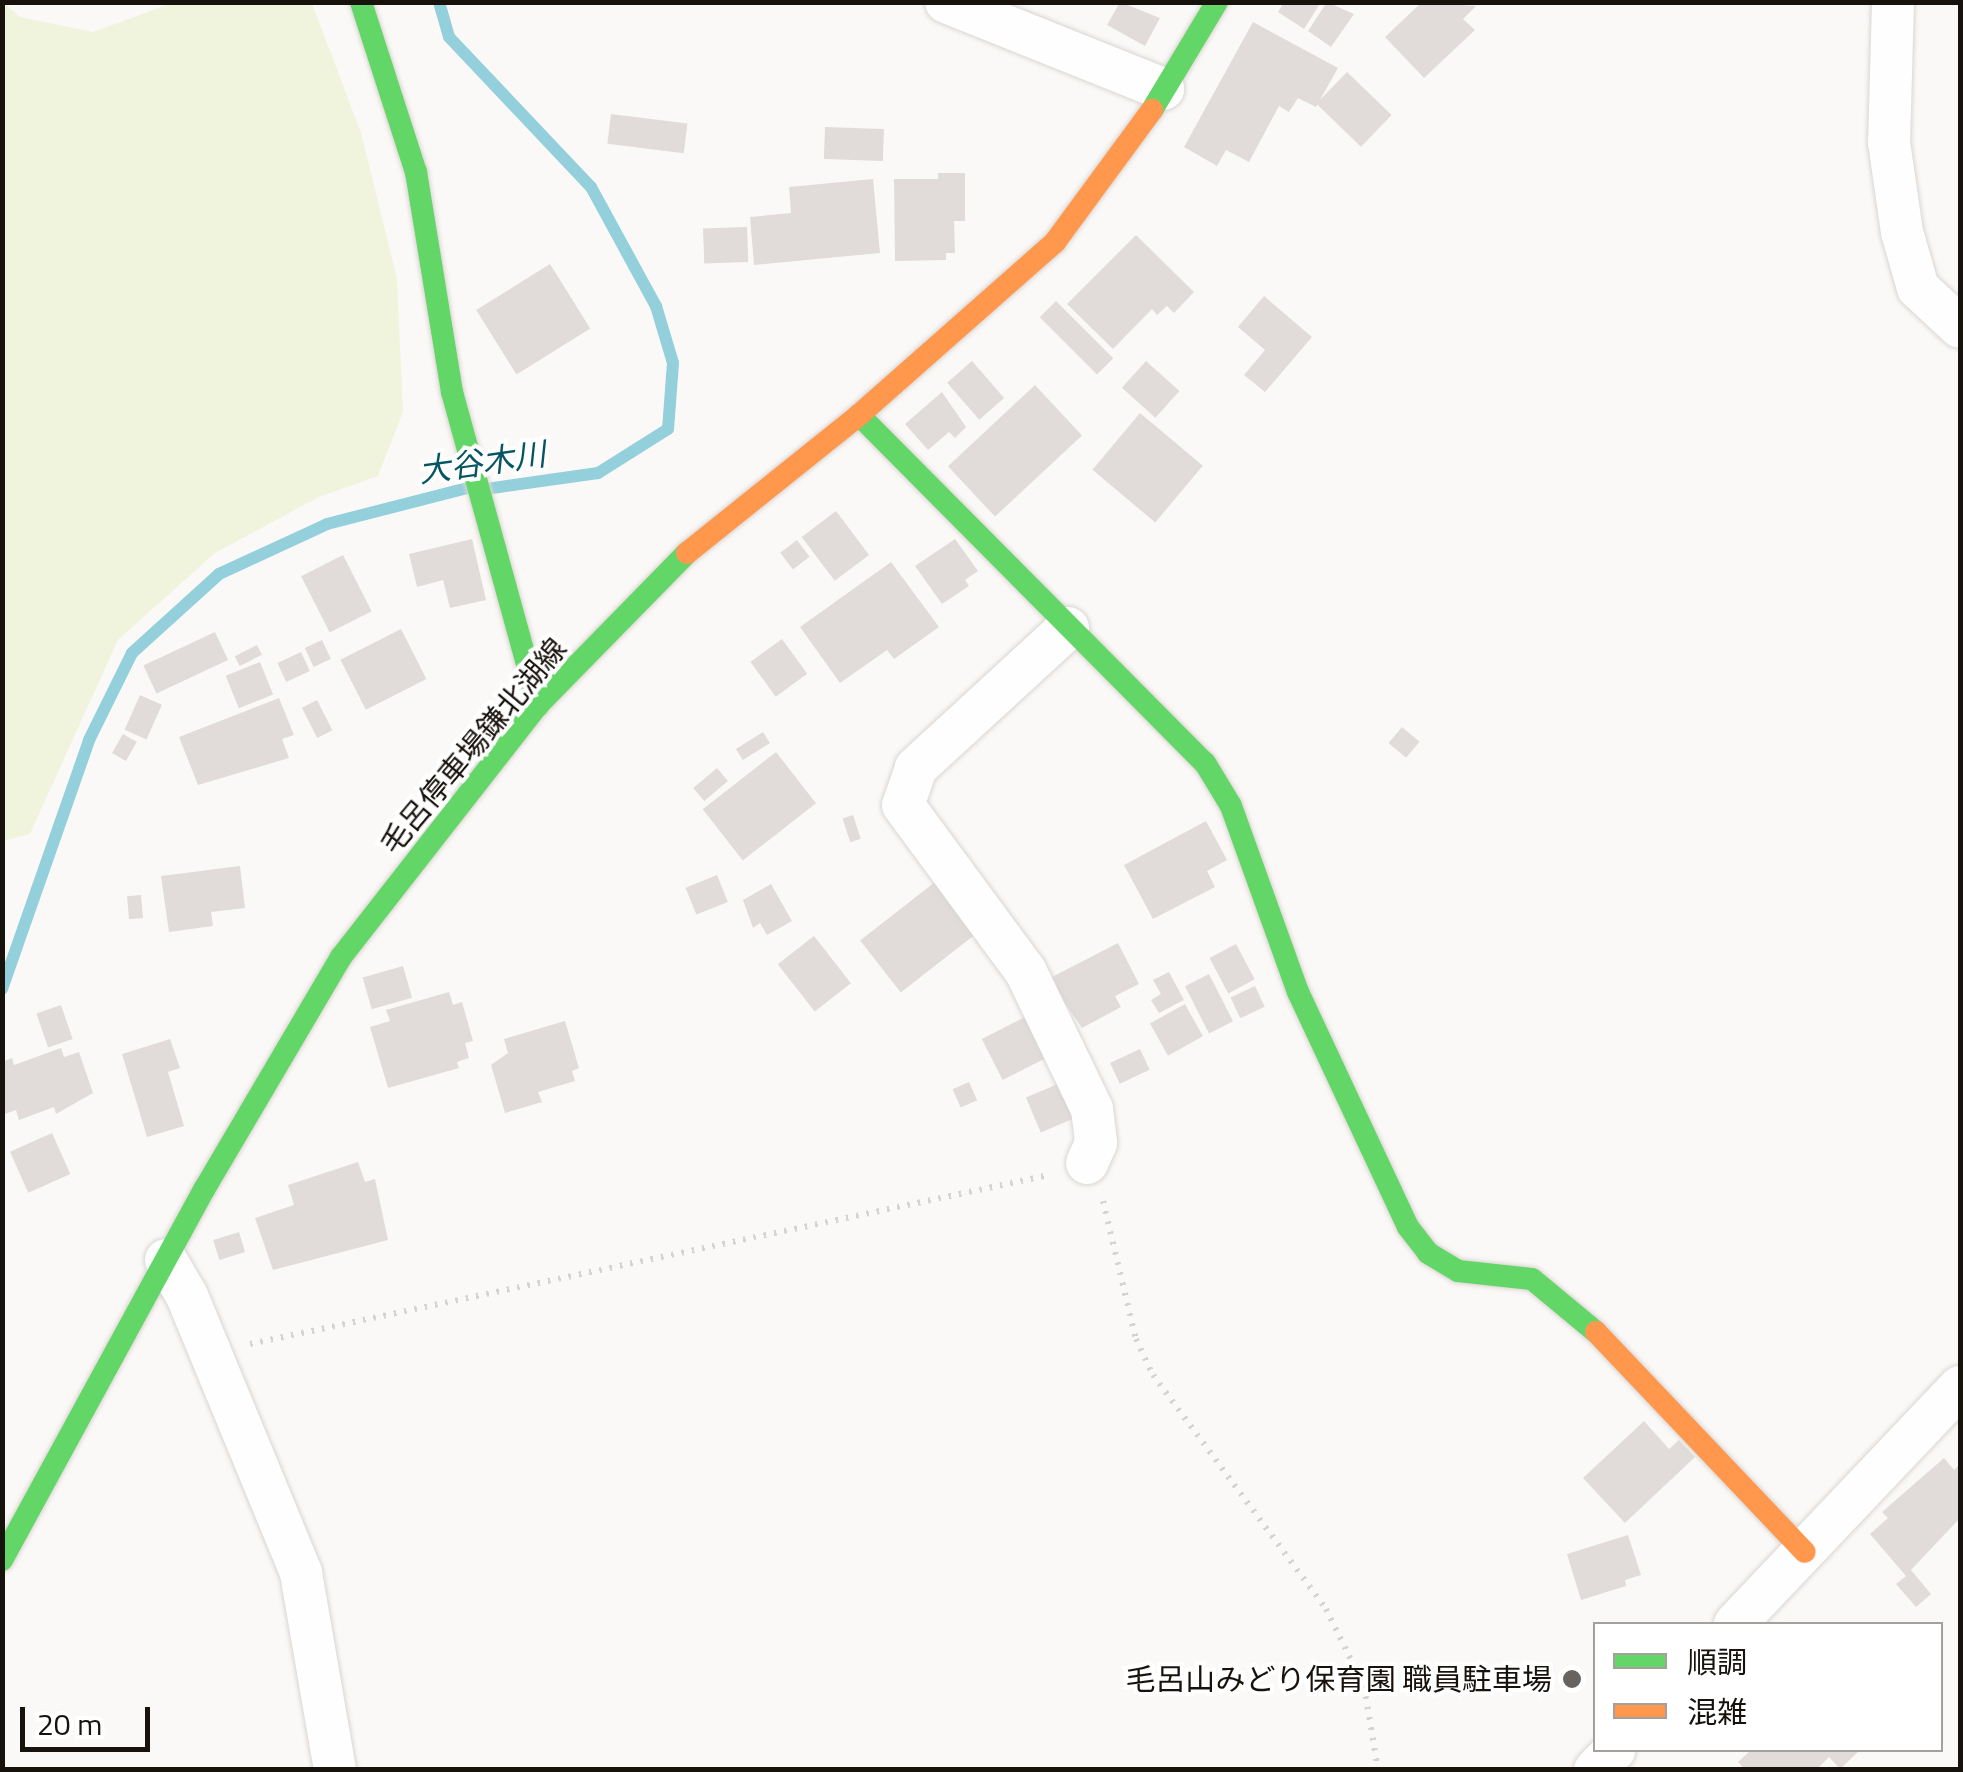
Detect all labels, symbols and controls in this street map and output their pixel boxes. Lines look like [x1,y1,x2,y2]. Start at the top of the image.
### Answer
water label: 大谷木川 [416,434,548,490]
street label: 毛呂停車場鎌北湖線 [372,631,574,861]
legend [1593,1622,1943,1752]
text: 順調 [1687,1639,1747,1685]
place label: 毛呂山みどり保育園 職員駐車場 [1125,1661,1552,1697]
marker: 毛呂山みどり保育園 職員駐車場 [1561,1668,1583,1690]
scale bar [25,1687,155,1749]
text: 混雑 [1687,1689,1747,1735]
text: 20 m [37,1701,102,1747]

